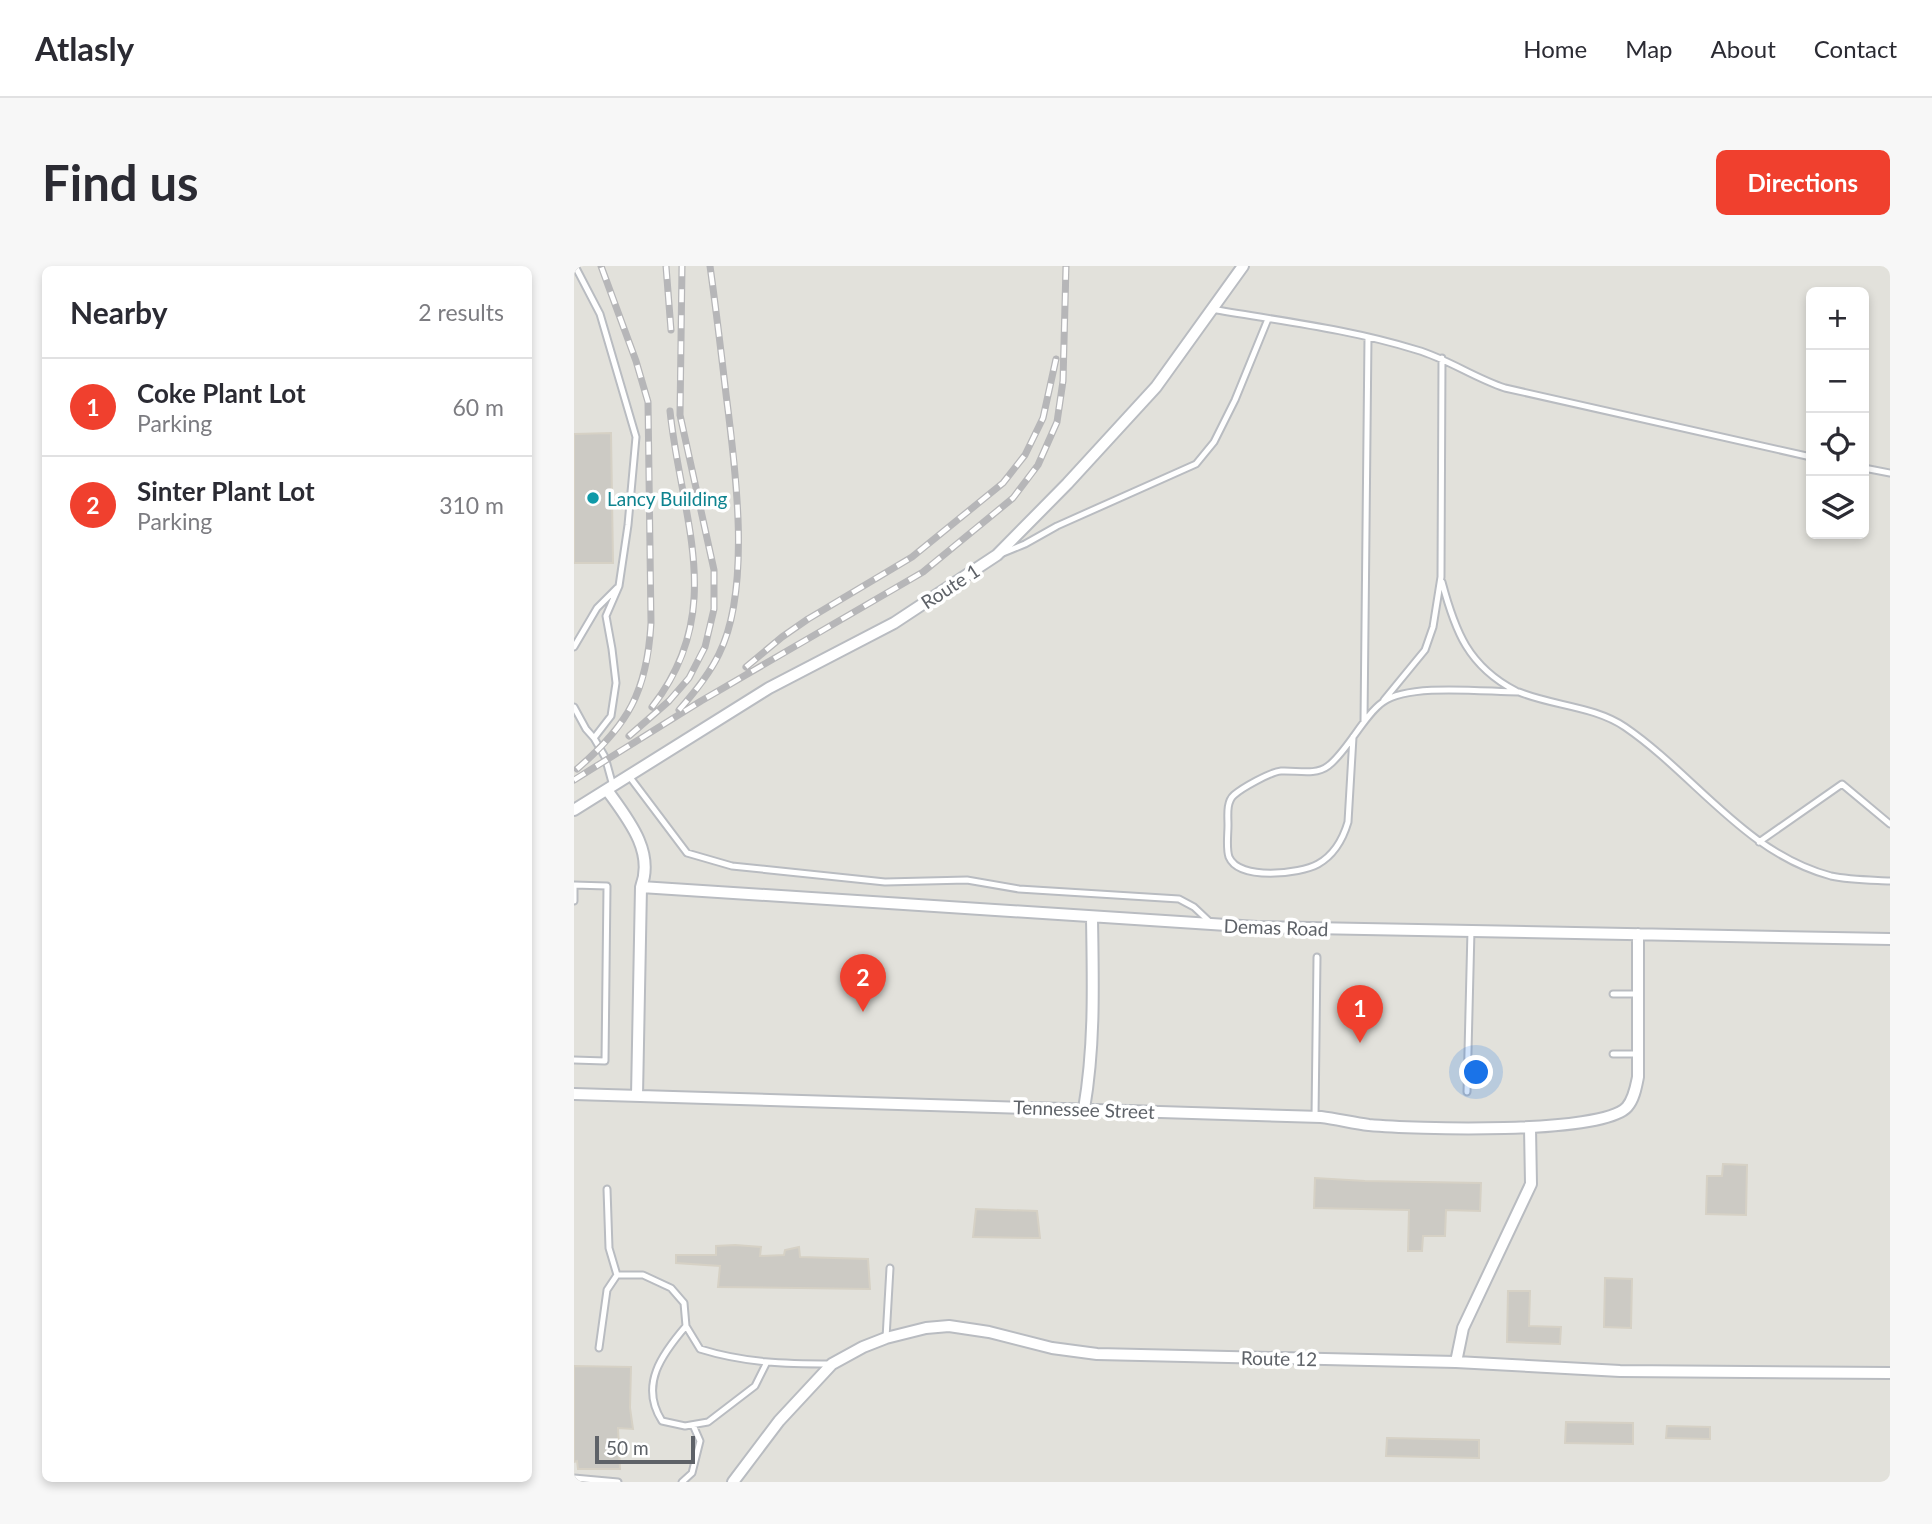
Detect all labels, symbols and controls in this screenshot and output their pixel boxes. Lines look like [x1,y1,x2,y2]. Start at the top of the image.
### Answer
text: Atlasly [35,28,134,68]
text: Home [1523,34,1587,63]
text: Map [1625,34,1673,63]
text: About [1711,34,1776,63]
text: Contact [1814,34,1897,63]
button: Directions [1716,150,1890,215]
text: Find us [42,153,199,211]
map controls [1806,287,1869,539]
button: + [1806,287,1869,350]
text: Nearby [70,294,168,330]
text: 2 results [418,298,504,326]
button: − [1806,350,1869,413]
text: Coke Plant Lot [137,377,306,409]
text: 1 [86,393,100,421]
text: 60 m [453,393,504,421]
text: Parking [137,409,212,437]
button: locate [1806,413,1869,476]
text: Sinter Plant Lot [137,475,315,507]
button: layers [1806,476,1869,539]
place label: Lancy Building [607,487,728,510]
marker: Lancy Building [585,490,601,506]
text: 2 [86,491,100,519]
text: 310 m [439,491,504,519]
text: Parking [137,507,212,535]
street label: Route 1 [916,559,984,613]
street label: Demas Road [1223,914,1329,940]
pin: 2 [840,954,886,1012]
pin: 1 [1337,985,1383,1043]
your location [1459,1055,1493,1089]
street label: Tennessee Street [1013,1095,1155,1123]
street label: Route 12 [1241,1346,1317,1370]
scale bar [595,1433,695,1465]
text: 50 m [606,1436,649,1459]

